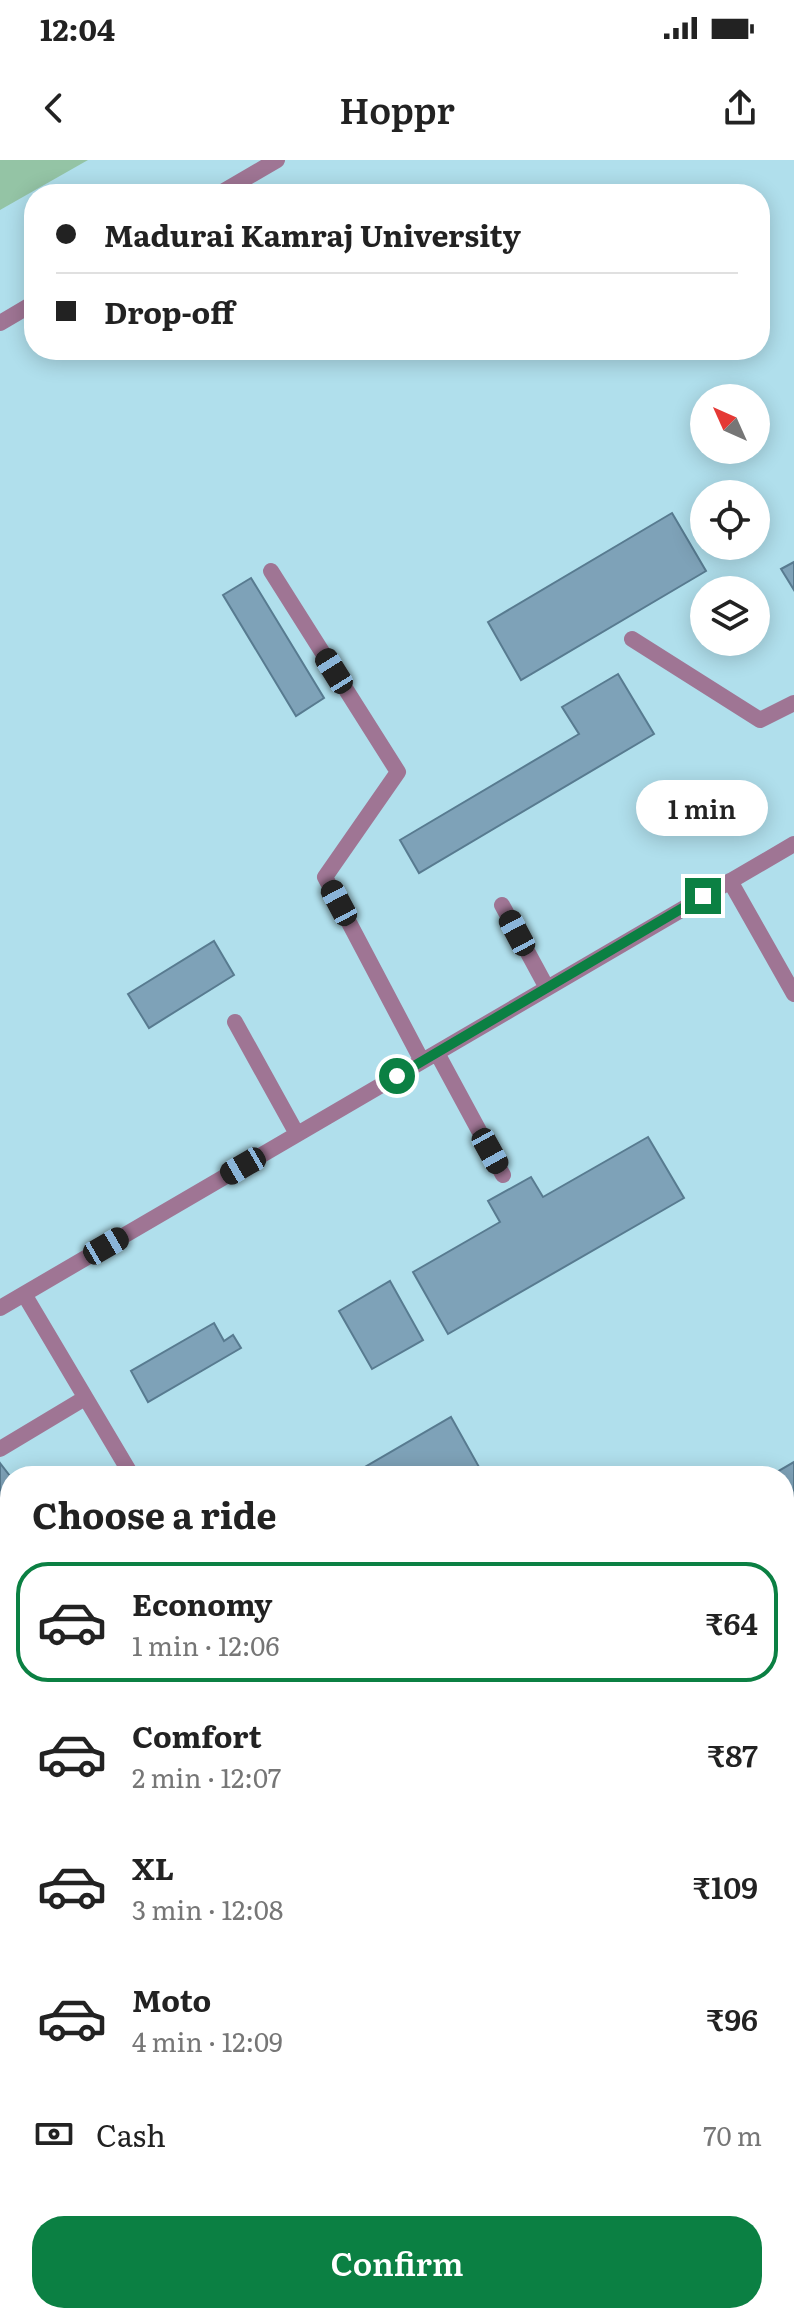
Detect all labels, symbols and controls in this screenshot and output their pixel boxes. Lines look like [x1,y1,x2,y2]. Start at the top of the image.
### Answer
text: 12:04 [40,6,115,50]
text: Hoppr [339,82,455,135]
icon: back [32,86,76,130]
icon: share [718,86,762,130]
text: Madurai Kamraj University [104,212,521,256]
text: Drop-off [104,289,234,333]
north arrow [690,384,770,464]
map controls [690,384,770,656]
button: locate [690,480,770,560]
button: layers [690,576,770,656]
car [311,644,357,698]
callout: 1 min [637,780,769,836]
text: 1 min [668,788,736,827]
car [317,876,361,930]
route end [685,878,721,914]
car [495,906,539,960]
route start [379,1058,415,1094]
car [468,1124,512,1178]
car [216,1144,270,1188]
car [79,1224,133,1268]
text: Choose a ride [32,1487,277,1540]
text: Economy [132,1581,272,1625]
icon: car [36,1586,108,1658]
text: ₹64 [705,1600,758,1644]
text: 1 min · 12:06 [132,1625,279,1664]
text: Comfort [132,1713,262,1757]
icon: car [36,1718,108,1790]
text: ₹87 [707,1732,758,1776]
text: 2 min · 12:07 [132,1757,281,1796]
text: XL [132,1845,174,1889]
icon: car [36,1850,108,1922]
text: ₹109 [693,1864,758,1908]
text: 3 min · 12:08 [132,1889,283,1928]
text: Moto [132,1977,211,2021]
icon: car [36,1982,108,2054]
text: ₹96 [706,1996,758,2040]
text: 4 min · 12:09 [132,2021,283,2060]
icon: cash [32,2112,76,2156]
text: Cash [96,2112,166,2156]
text: 70 m [703,2115,762,2154]
button: Confirm [32,2216,762,2308]

